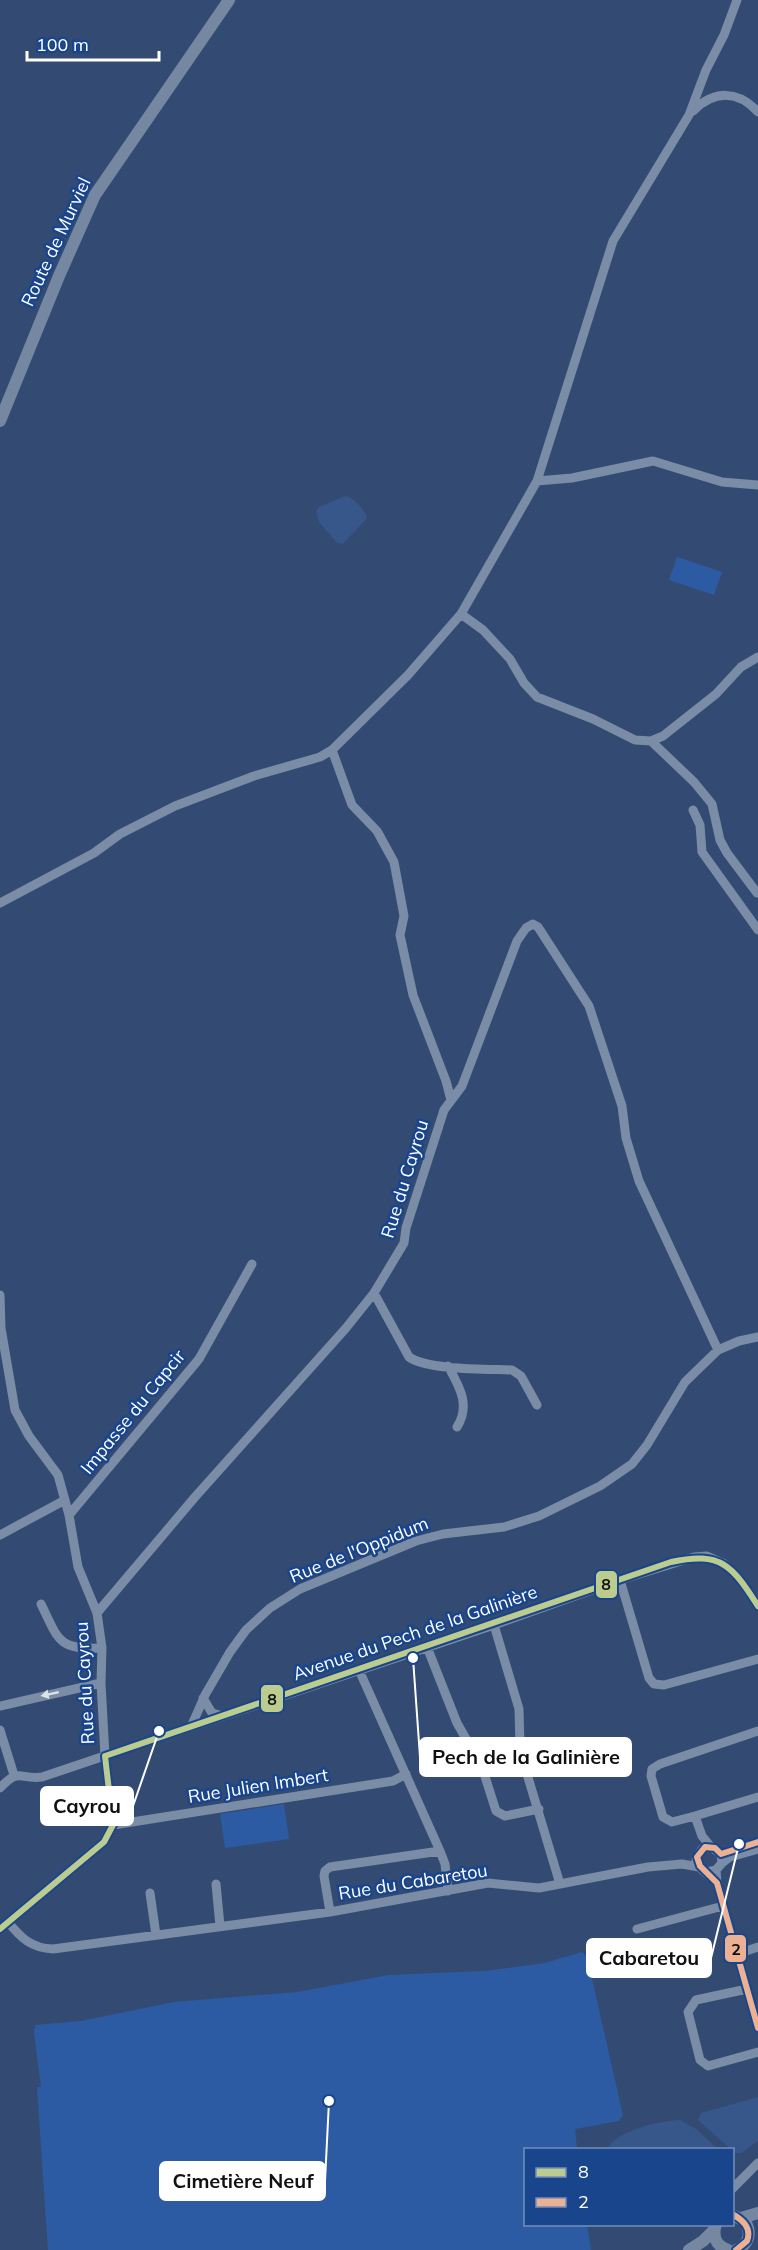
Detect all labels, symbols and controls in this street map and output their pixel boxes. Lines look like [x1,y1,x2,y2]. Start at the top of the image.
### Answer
scale bar [27,24,159,62]
text: 100 m [36,33,89,56]
street label: Route de Murviel [16,174,95,310]
street label: Rue du Cayrou [376,1117,433,1241]
street label: Impasse du Capcir [75,1344,190,1479]
street label: Rue de l'Oppidum [286,1511,432,1588]
line badge: 8 [595,1570,618,1599]
text: 8 [601,1574,611,1594]
street label: Avenue du Pech de la Galinière [290,1580,540,1685]
street label: Rue du Cayrou [70,1621,99,1745]
line badge: 8 [260,1684,284,1713]
text: 8 [267,1689,277,1709]
one-way arrow [40,1690,59,1699]
callout: Pech de la Galinière [420,1738,631,1776]
text: Pech de la Galinière [432,1744,620,1769]
street label: Rue Julien Imbert [186,1763,330,1808]
callout: Cayrou [41,1787,133,1825]
text: Cayrou [53,1793,121,1818]
street label: Rue du Cabaretou [337,1858,489,1905]
line badge: 2 [724,1934,747,1963]
callout: Cabaretou [587,1939,711,1977]
text: 2 [731,1939,741,1959]
text: Cabaretou [599,1945,699,1970]
legend [524,2148,734,2226]
text: 8 [578,2160,589,2183]
callout: Cimetière Neuf [160,2162,325,2200]
text: Cimetière Neuf [172,2168,314,2193]
text: 2 [578,2190,589,2213]

